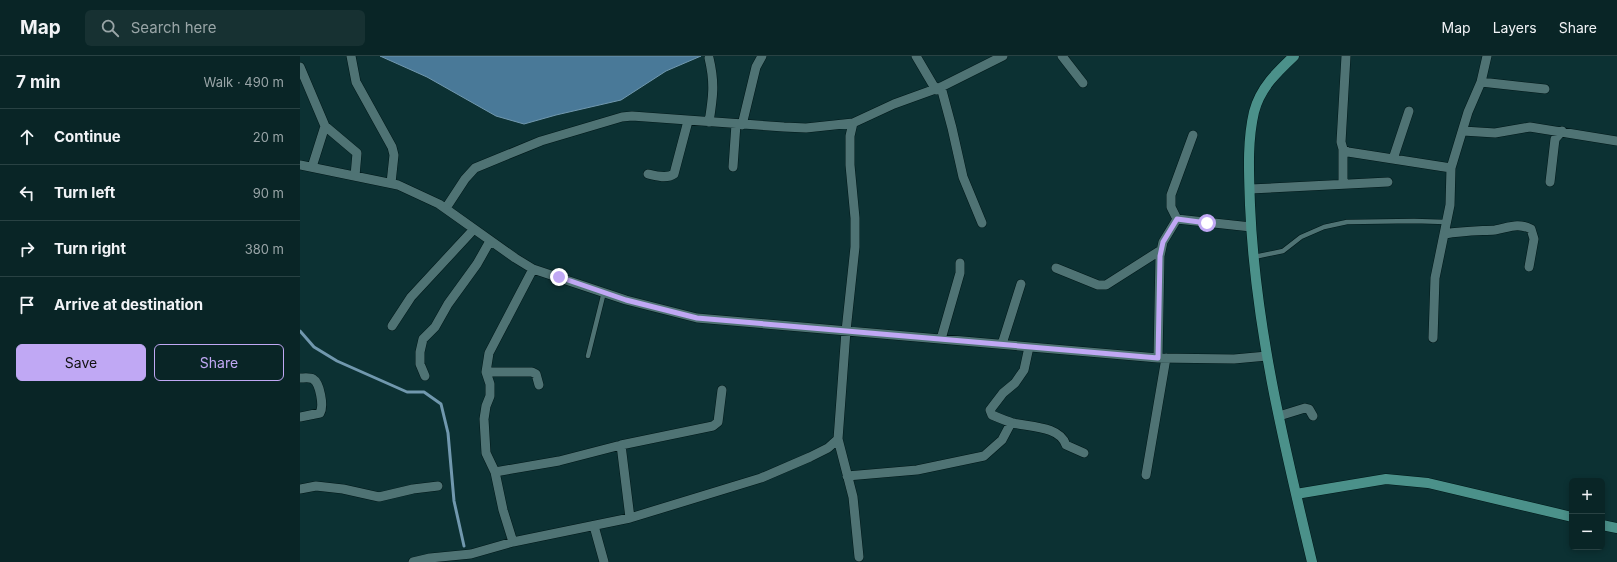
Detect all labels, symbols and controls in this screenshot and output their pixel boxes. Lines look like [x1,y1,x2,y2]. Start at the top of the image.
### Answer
search box [85,10,365,46]
text: Map [20,16,61,39]
icon: search [99,17,121,39]
text: Search here [131,18,216,37]
text: Map [1442,19,1471,36]
text: Layers [1493,19,1537,36]
text: Share [1559,19,1597,36]
text: 7 min [16,72,61,92]
text: Walk · 490 m [204,74,284,90]
icon: ahead [16,126,38,148]
text: Continue [54,127,121,146]
text: 20 m [253,129,284,145]
icon: left [16,182,38,204]
text: Turn left [54,183,115,202]
text: 90 m [253,185,284,201]
route start [1198,214,1216,232]
icon: right [16,238,38,260]
text: Turn right [54,239,126,258]
text: 380 m [245,241,284,257]
route end [550,268,568,286]
icon: arrive [16,294,38,316]
text: Arrive at destination [54,295,203,314]
button: Save [16,344,146,381]
button: Share [154,344,284,381]
map controls [1569,478,1605,550]
button: + [1569,478,1605,514]
button: − [1569,514,1605,550]

